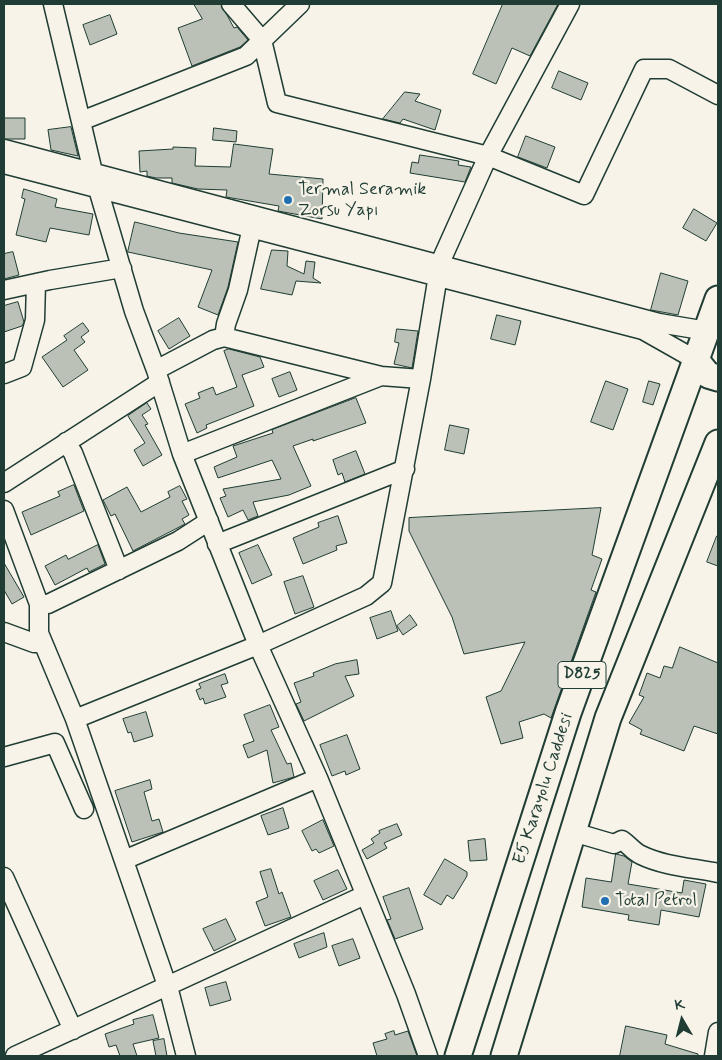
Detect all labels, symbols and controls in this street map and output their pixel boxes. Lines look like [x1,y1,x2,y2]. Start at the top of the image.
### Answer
place label: Termal Seramik Zorsu Yapı [298,179,426,222]
marker: Termal Seramik Zorsu Yapı [282,194,294,206]
road number: D825 [558,662,606,688]
street label: E5 Karayolu Caddesi [509,711,579,867]
place label: Total Petrol [615,890,697,912]
marker: Total Petrol [599,895,611,907]
north arrow [657,995,707,1045]
text: K [674,996,686,1015]

